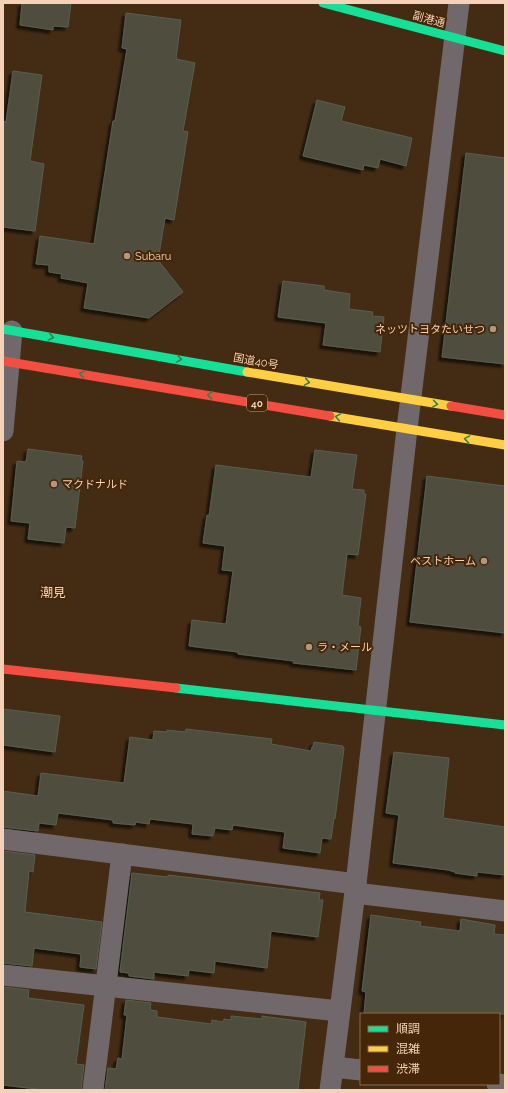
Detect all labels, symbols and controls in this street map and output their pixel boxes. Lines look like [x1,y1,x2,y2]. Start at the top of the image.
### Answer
street label: 副港通 [411,9,446,30]
place label: Subaru [135,250,171,263]
marker: Subaru [122,251,132,261]
place label: ネッツトヨタたいせつ [375,323,485,336]
marker: ネッツトヨタたいせつ [488,324,498,334]
one-way arrow [48,332,54,341]
street label: 国道40号 [232,351,280,372]
one-way arrow [176,355,182,363]
one-way arrow [79,370,85,379]
one-way arrow [304,377,310,385]
one-way arrow [207,392,213,400]
road number: 40 [247,395,267,411]
one-way arrow [432,399,438,408]
one-way arrow [335,413,341,422]
one-way arrow [463,435,470,444]
place label: マクドナルド [62,478,128,491]
marker: マクドナルド [49,479,59,489]
place label: ベストホーム [410,555,476,568]
marker: ベストホーム [479,556,489,566]
district label: 潮見 [40,585,66,600]
place label: ラ・メール [317,641,372,654]
marker: ラ・メール [304,642,314,652]
legend [360,1013,500,1085]
text: 順調 [396,1022,420,1036]
text: 混雑 [396,1042,420,1056]
text: 渋滞 [396,1062,420,1076]

